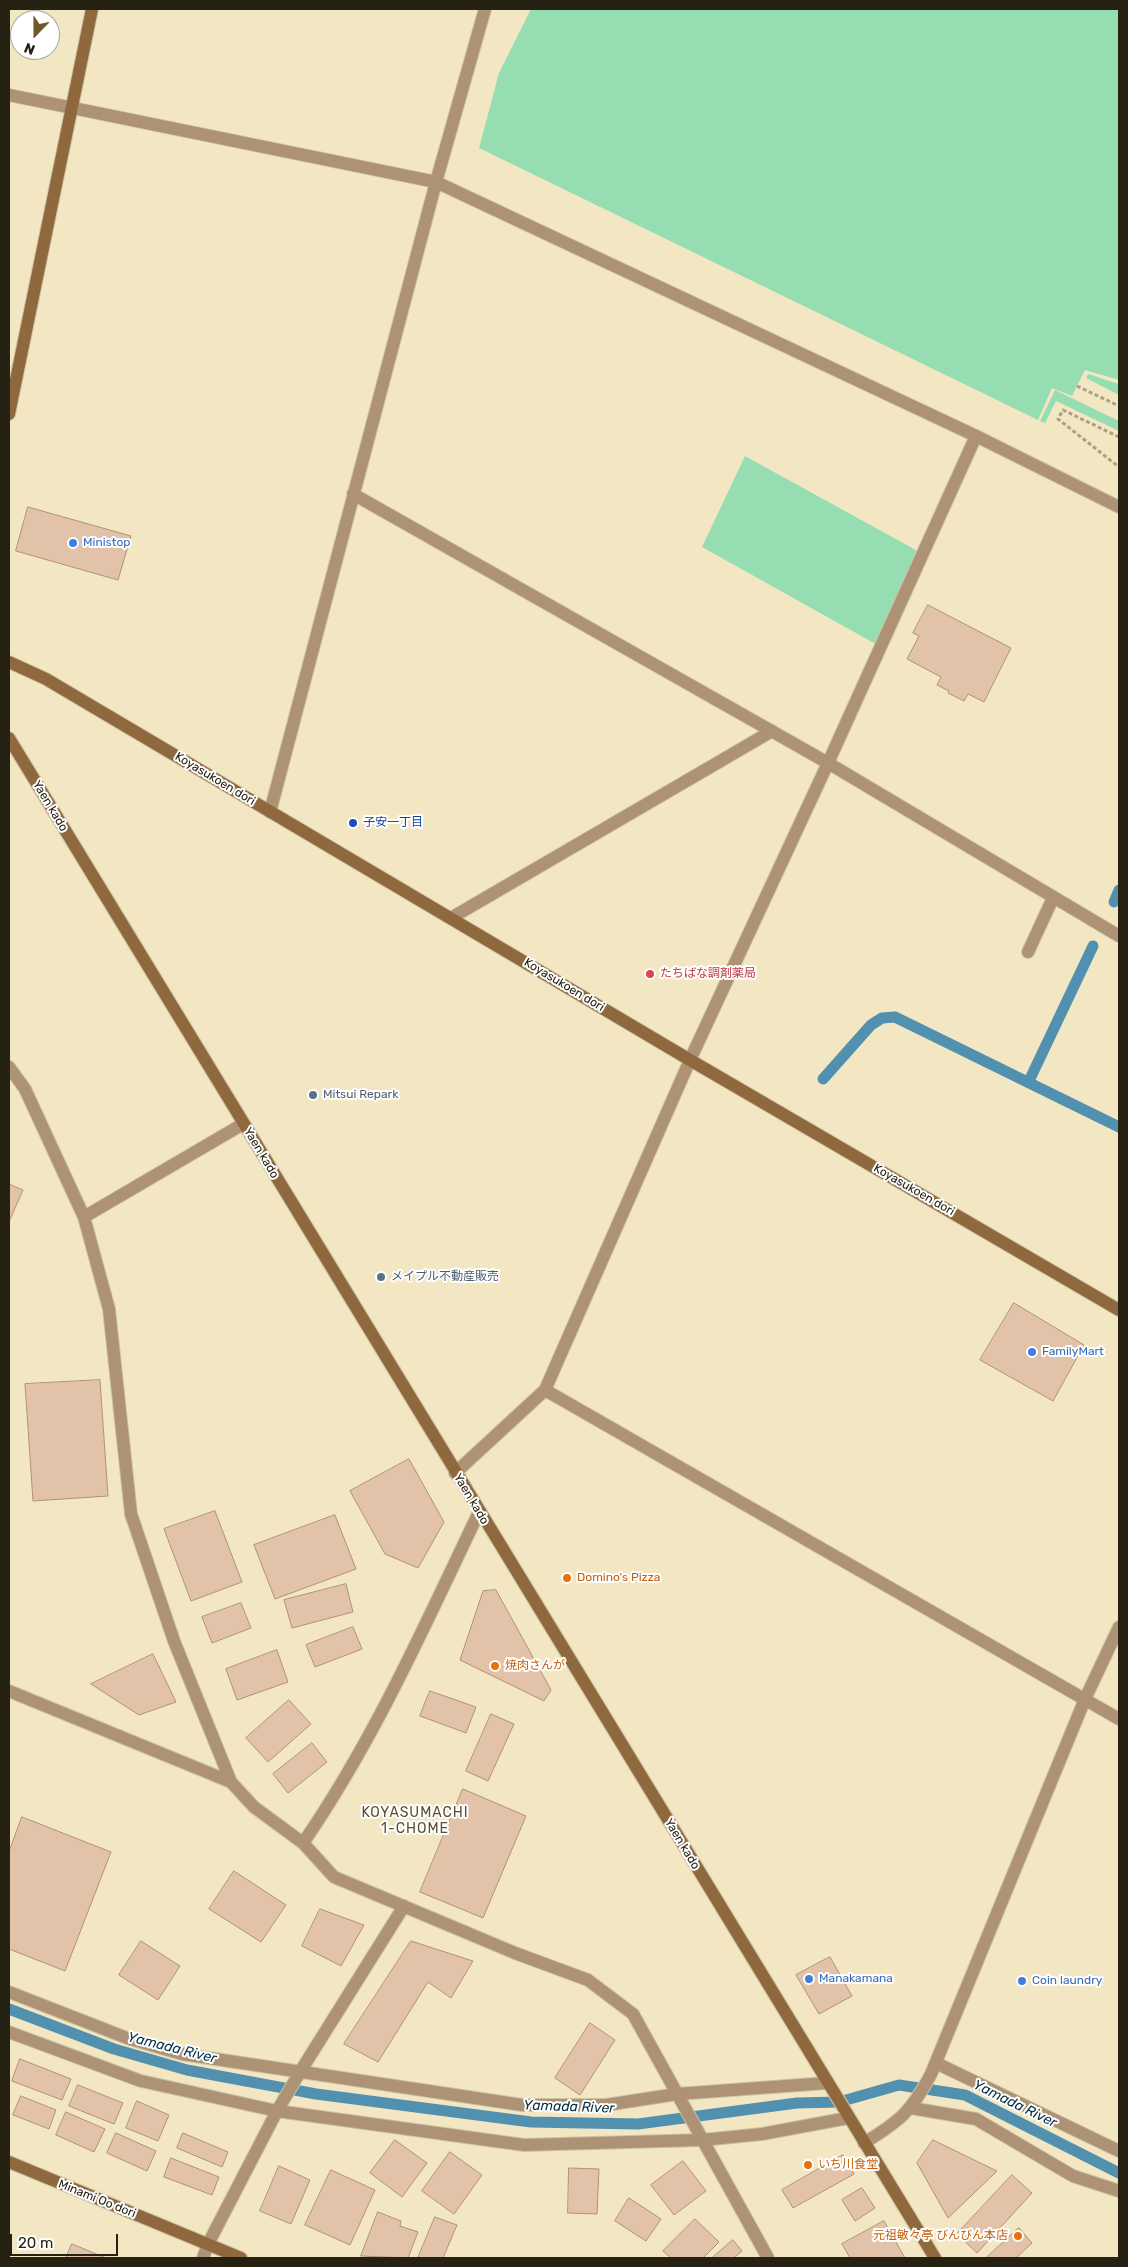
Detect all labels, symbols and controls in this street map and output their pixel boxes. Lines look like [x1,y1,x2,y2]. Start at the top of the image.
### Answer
north arrow [10,10,60,60]
text: N [22,39,37,58]
place label: Ministop [83,536,130,550]
marker: Ministop [67,537,79,549]
street label: Koyasukoen dori [172,749,258,809]
street label: Yaen kado [29,778,71,834]
place label: 子安一丁目 [363,816,423,830]
marker: 子安一丁目 [347,817,359,829]
street label: Koyasukoen dori [521,955,607,1015]
place label: たちばな調剤薬局 [660,967,756,981]
marker: たちばな調剤薬局 [644,968,656,980]
place label: Mitsui Repark [323,1088,398,1102]
marker: Mitsui Repark [307,1089,319,1101]
street label: Yaen kado [240,1125,282,1181]
street label: Koyasukoen dori [871,1161,957,1219]
place label: メイプル不動産販売 [391,1270,499,1284]
marker: メイプル不動産販売 [375,1271,387,1283]
place label: FamilyMart [1042,1345,1104,1359]
marker: FamilyMart [1026,1346,1038,1358]
street label: Yaen kado [450,1471,492,1527]
place label: Domino's Pizza [577,1571,660,1585]
marker: Domino's Pizza [561,1572,573,1584]
place label: 焼肉さんが [505,1659,565,1673]
marker: 焼肉さんが [489,1660,501,1672]
district label: KOYASUMACHI 1-CHOME [360,1805,470,1838]
street label: Yaen kado [661,1816,703,1872]
place label: Manakamana [819,1972,893,1986]
marker: Manakamana [803,1973,815,1985]
place label: Coin laundry [1032,1974,1102,1988]
marker: Coin laundry [1016,1975,1028,1987]
water label: Yamada River [126,2029,218,2067]
water label: Yamada River [970,2076,1060,2132]
water label: Yamada River [523,2097,615,2117]
place label: いち川食堂 [818,2158,878,2172]
marker: いち川食堂 [802,2159,814,2171]
street label: Minami Oo dori [56,2177,138,2221]
scale bar [12,2224,120,2256]
place label: 元祖敏々亭 びんびん本店 [873,2229,1008,2243]
marker: 元祖敏々亭 びんびん本店 [1012,2230,1024,2242]
text: 20 m [18,2234,53,2252]

